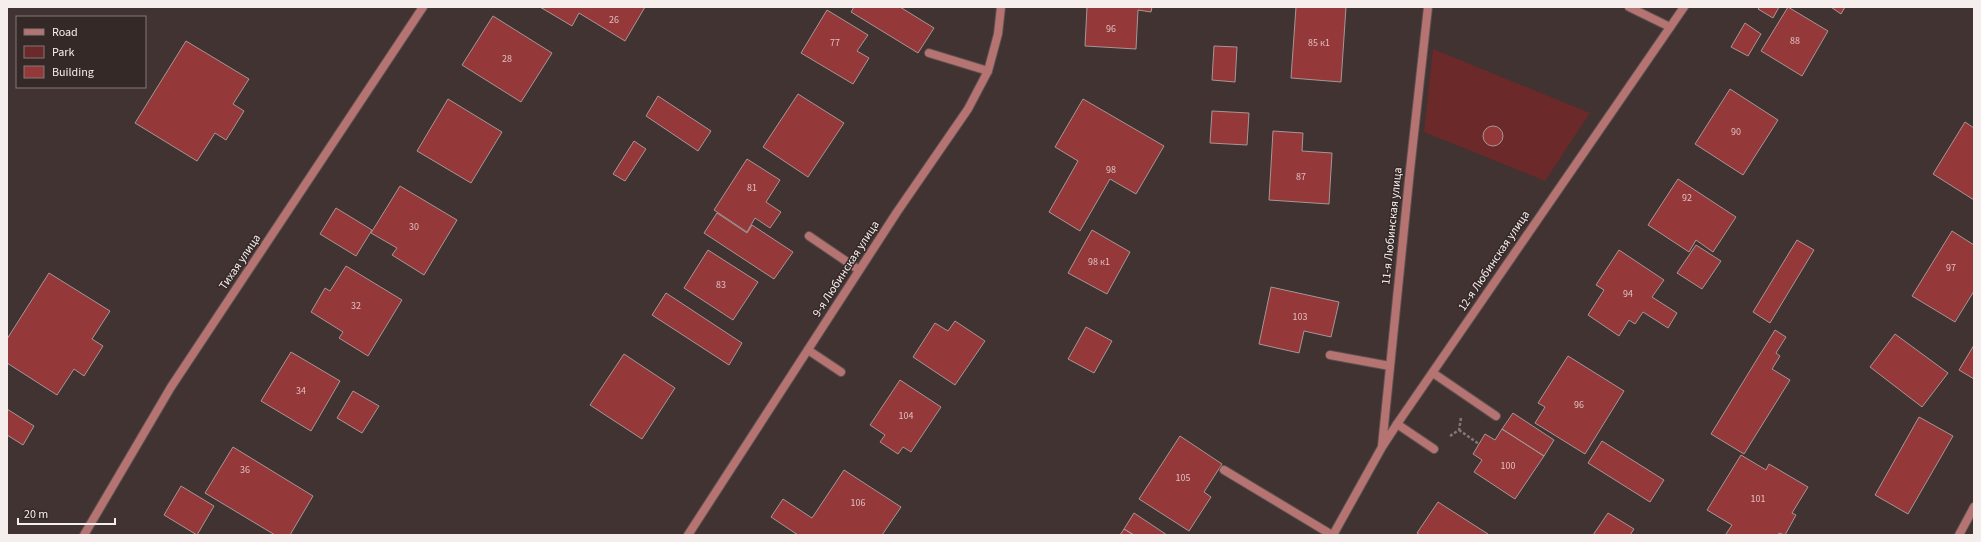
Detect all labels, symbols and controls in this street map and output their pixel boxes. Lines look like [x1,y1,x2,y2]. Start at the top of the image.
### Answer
house number: 26 [609,13,619,27]
legend [16,16,146,88]
house number: 96 [1106,22,1116,36]
text: Road [52,24,78,41]
house number: 88 [1790,34,1800,48]
house number: 77 [830,36,840,50]
house number: 85 к1 [1308,36,1330,50]
text: Park [52,44,74,61]
house number: 28 [502,52,512,66]
text: Building [52,64,94,81]
house number: 90 [1731,125,1741,139]
house number: 98 [1106,163,1116,177]
street label: 11-я Любинская улица [1377,166,1407,286]
house number: 87 [1296,170,1306,184]
house number: 81 [747,181,757,195]
house number: 92 [1682,191,1692,205]
street label: 12-я Любинская улица [1454,207,1534,315]
street label: 9-я Любинская улица [808,217,884,321]
house number: 30 [409,220,419,234]
street label: Тихая улица [215,231,265,293]
house number: 98 к1 [1088,255,1110,269]
house number: 97 [1946,261,1956,275]
house number: 83 [716,278,726,292]
house number: 94 [1623,287,1633,301]
house number: 32 [351,299,361,313]
house number: 103 [1293,310,1307,324]
house number: 34 [296,384,306,398]
house number: 96 [1574,398,1584,412]
house number: 104 [899,409,913,423]
house number: 100 [1501,459,1515,473]
house number: 36 [240,463,250,477]
house number: 105 [1176,471,1190,485]
house number: 101 [1751,492,1765,506]
house number: 106 [851,496,865,510]
scale bar [18,500,115,526]
text: 20 m [24,506,48,523]

